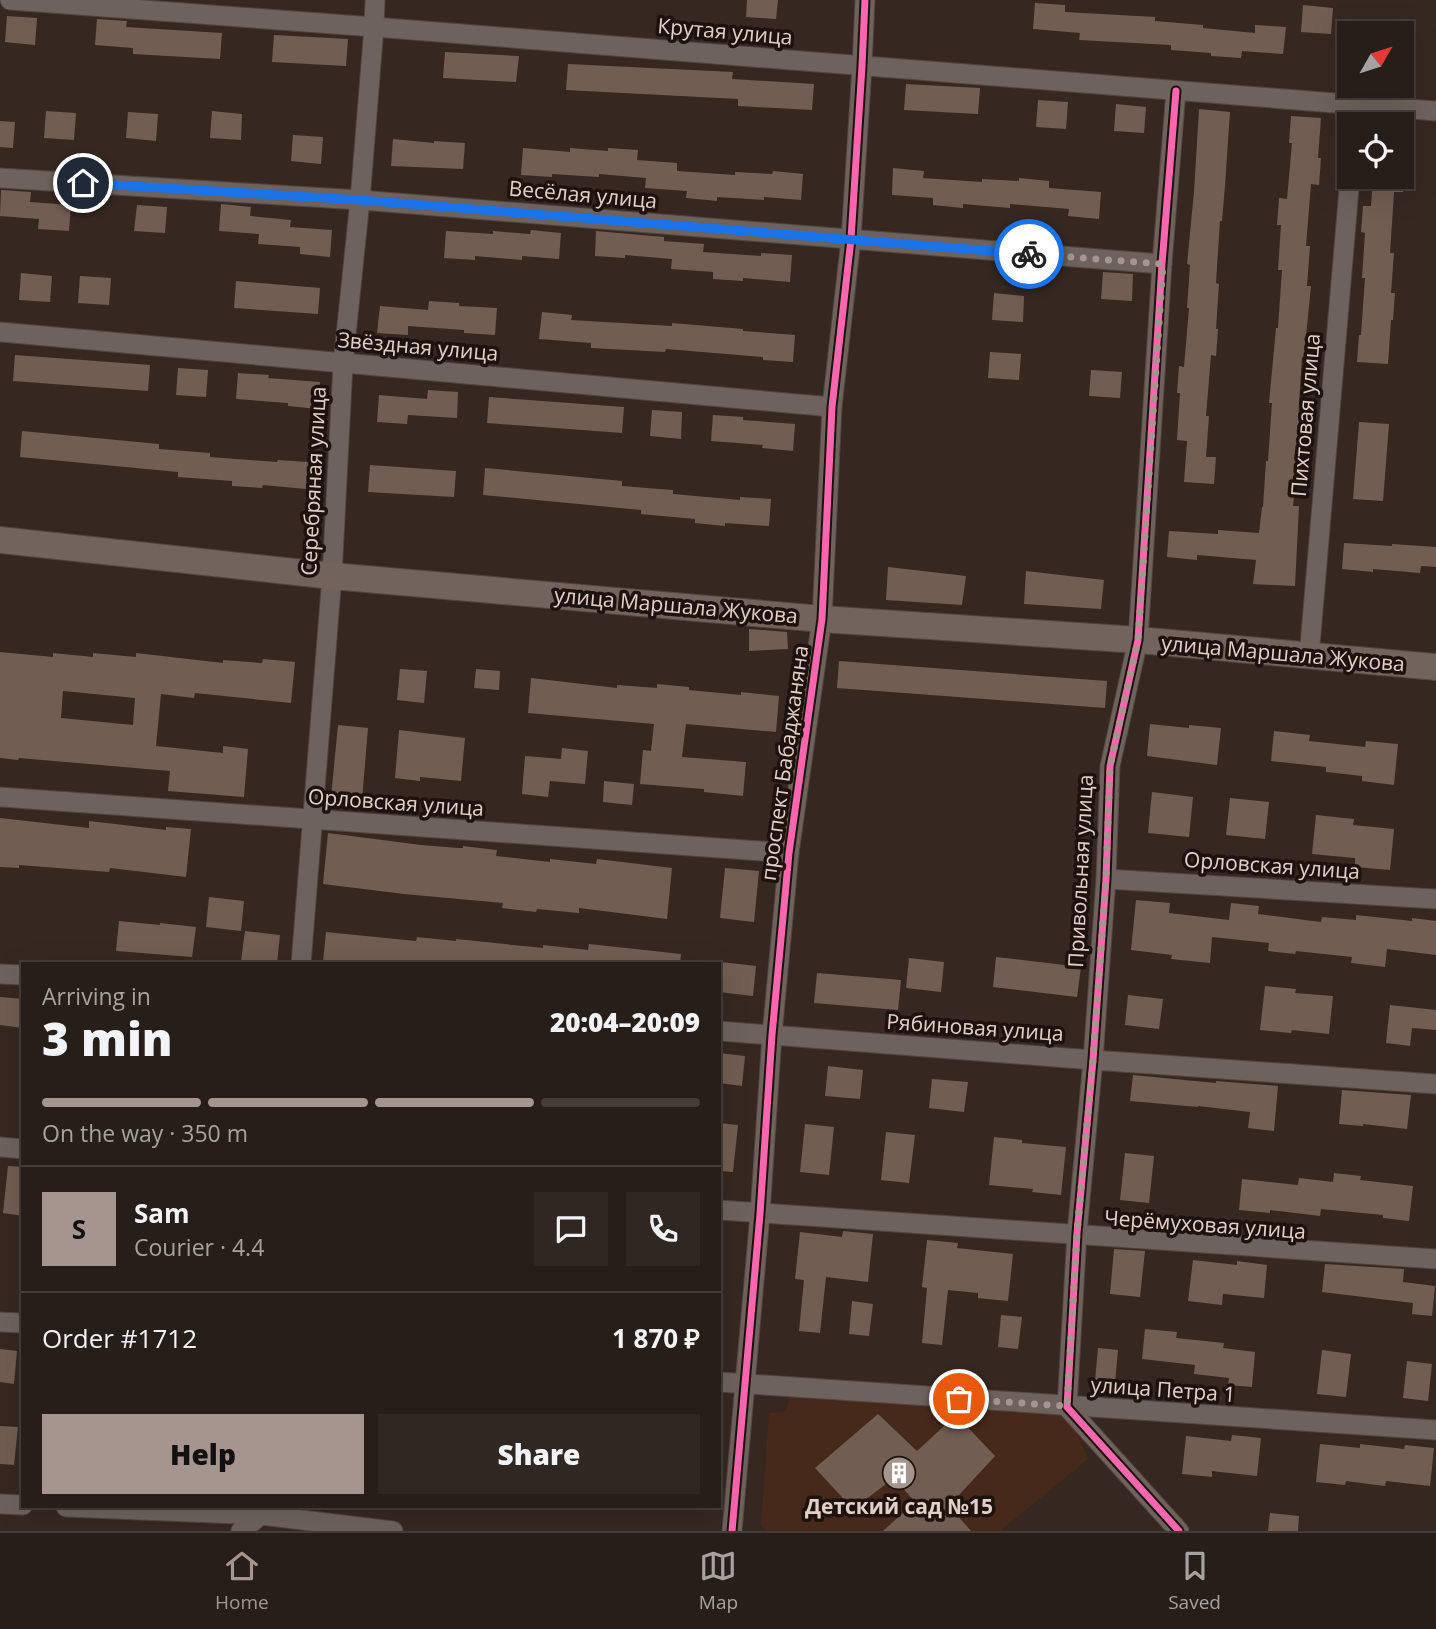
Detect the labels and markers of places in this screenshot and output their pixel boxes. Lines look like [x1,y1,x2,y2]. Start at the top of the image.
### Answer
pin [53,153,113,213]
pin [929,1369,989,1429]
building icon: Детский сад №15 [880,1454,918,1492]
place label: Детский сад №15 [805,1492,993,1520]

